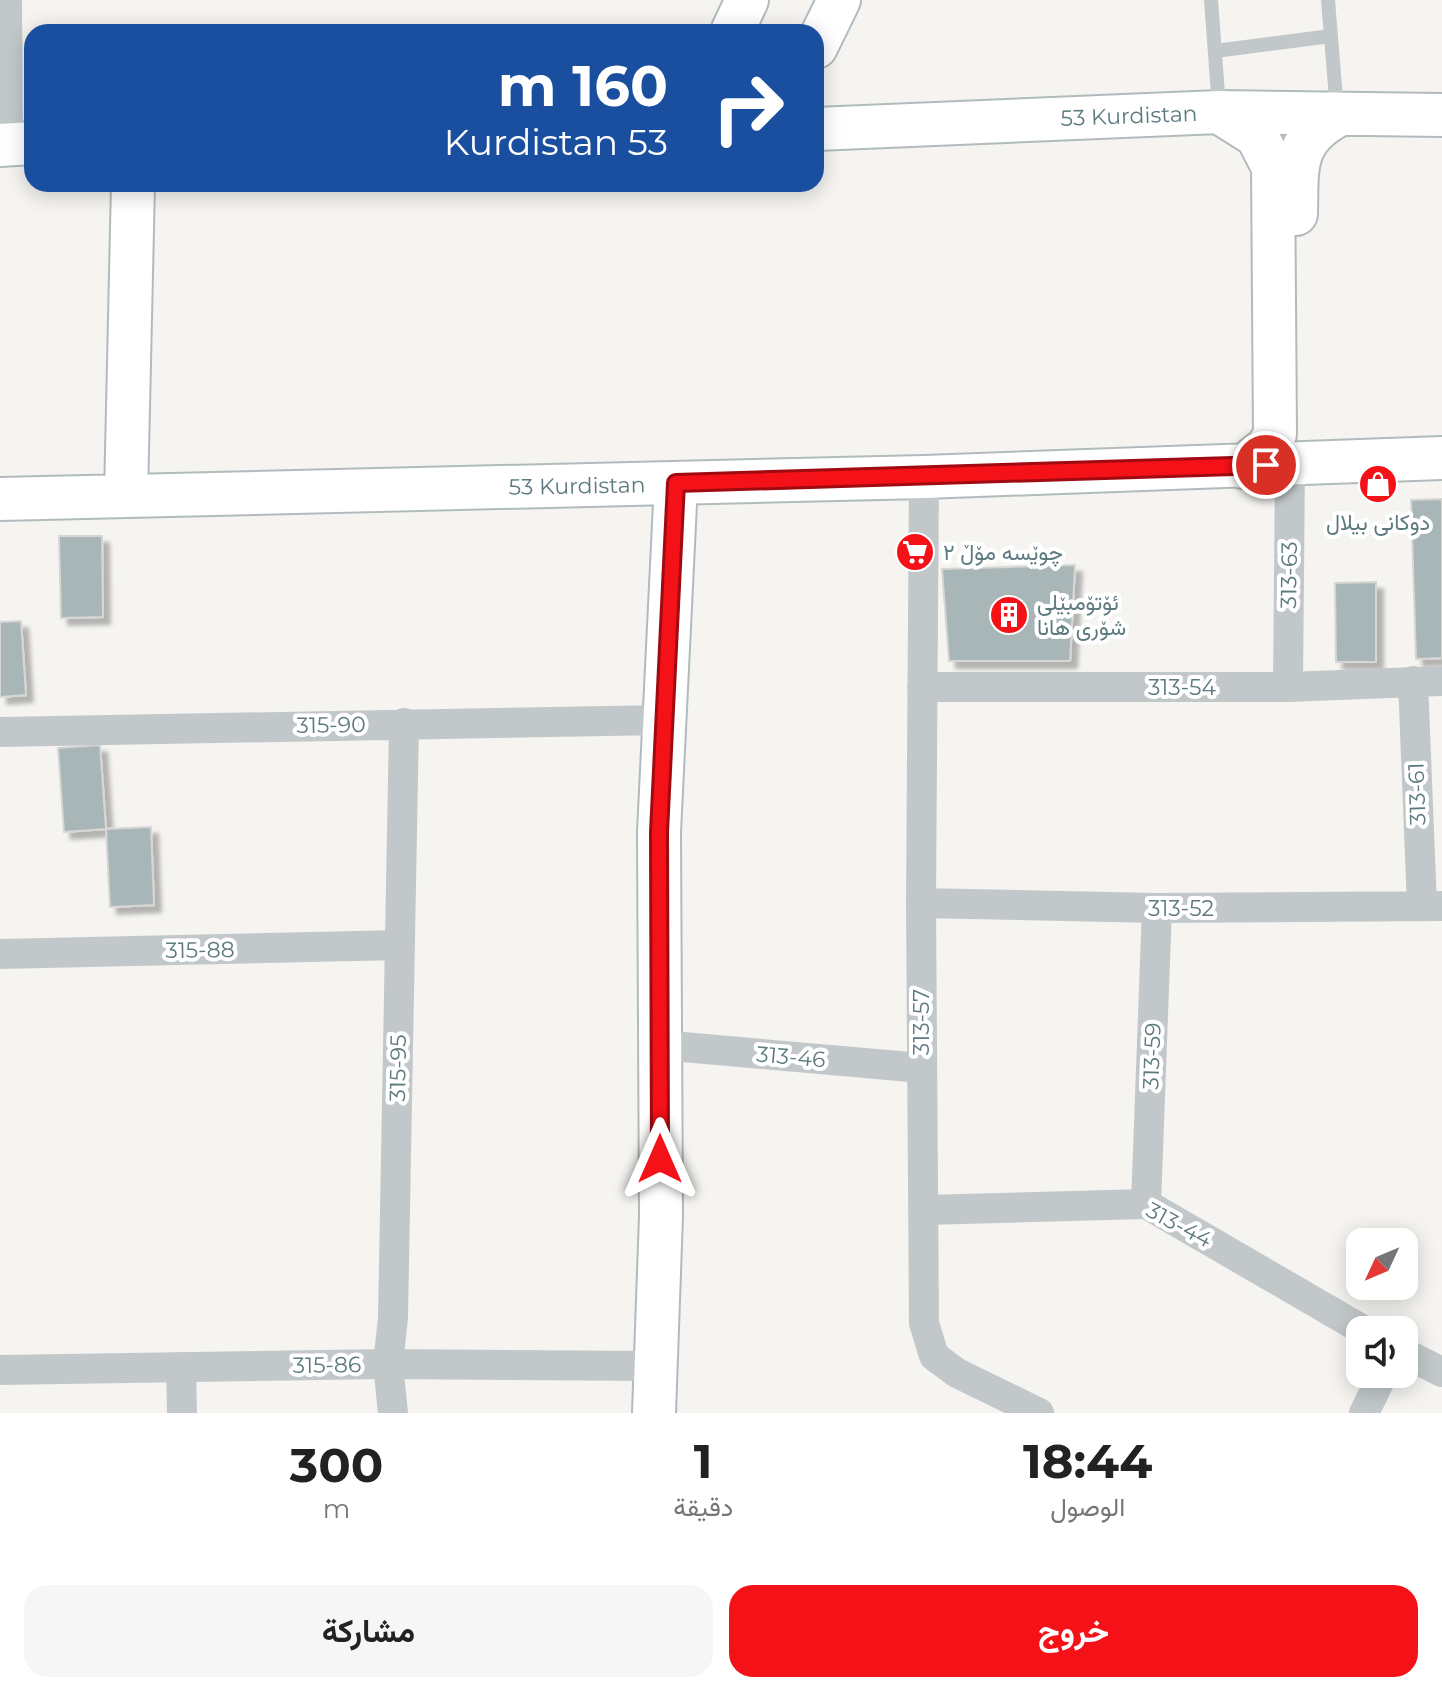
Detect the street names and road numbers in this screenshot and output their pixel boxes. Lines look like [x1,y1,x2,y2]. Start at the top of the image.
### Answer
street label: 53 Kurdistan [1060,100,1198,132]
street label: 53 Kurdistan [508,471,646,501]
street label: 313-63 [1275,541,1303,609]
street label: 313-54 [1148,674,1217,701]
street label: 315-90 [296,711,366,739]
street label: 313-61 [1402,762,1432,826]
street label: 313-52 [1148,895,1214,922]
street label: 315-88 [165,936,235,964]
street label: 313-57 [908,989,935,1055]
street label: 313-59 [1137,1022,1167,1090]
street label: 315-95 [384,1034,412,1102]
street label: 313-46 [755,1041,827,1073]
street label: 313-44 [1142,1197,1217,1254]
street label: 315-86 [292,1351,362,1379]

